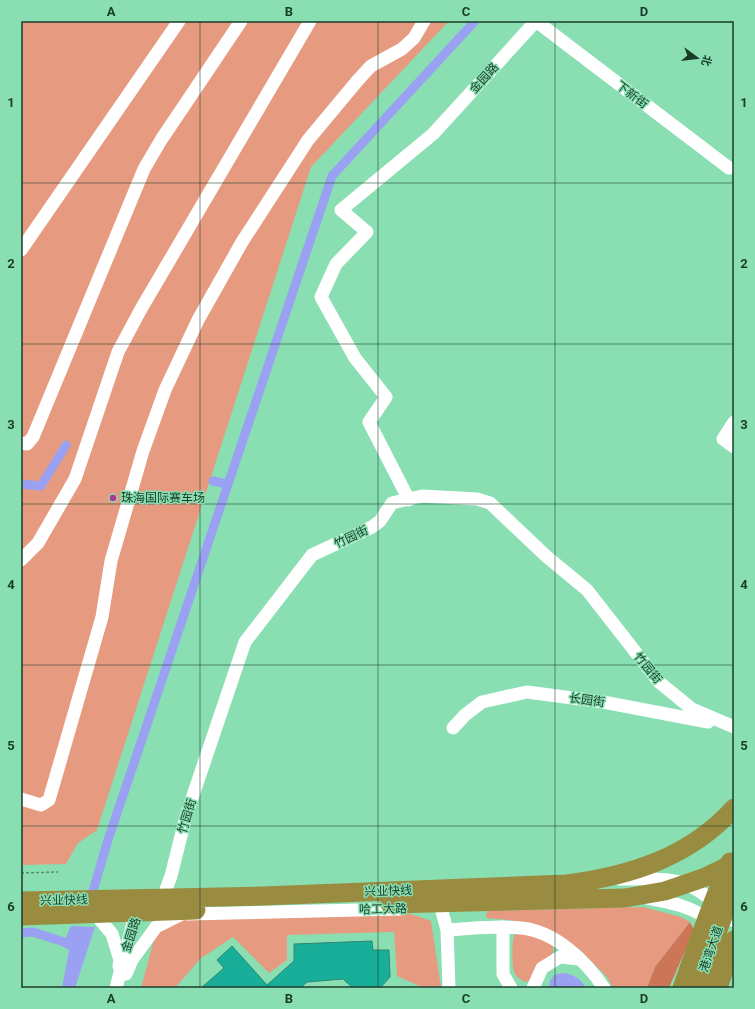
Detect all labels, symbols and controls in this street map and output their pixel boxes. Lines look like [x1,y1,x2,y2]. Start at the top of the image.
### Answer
text: A [107,4,116,19]
text: B [285,4,293,19]
text: C [462,4,471,19]
text: D [640,4,648,19]
north arrow [677,38,717,78]
text: 北 [698,53,714,67]
street label: 金园路 [467,60,501,96]
street label: 下新街 [613,79,651,111]
text: 1 [7,95,15,110]
text: 1 [740,95,748,110]
text: 2 [7,256,15,271]
text: 2 [740,256,748,271]
text: 3 [7,417,15,432]
text: 3 [740,417,748,432]
place label: 珠海国际赛车场 [121,491,205,505]
marker: 珠海国际赛车场 [108,493,118,503]
street label: 竹园街 [332,523,370,551]
text: 4 [7,577,15,592]
text: 4 [740,577,748,592]
street label: 竹园街 [631,650,665,686]
street label: 长园街 [568,691,606,709]
text: 5 [7,738,15,753]
text: 5 [740,738,748,753]
street label: 竹园街 [175,797,199,835]
street label: 兴业快线 [364,883,412,899]
street label: 兴业快线 [40,893,88,907]
text: 6 [7,899,15,914]
text: 6 [740,899,748,914]
street label: 哈工大路 [359,902,407,916]
street label: 金园路 [119,916,143,954]
street label: 港湾大道 [697,924,725,974]
text: A [107,991,116,1006]
text: B [285,991,293,1006]
text: C [462,991,471,1006]
text: D [640,991,648,1006]

